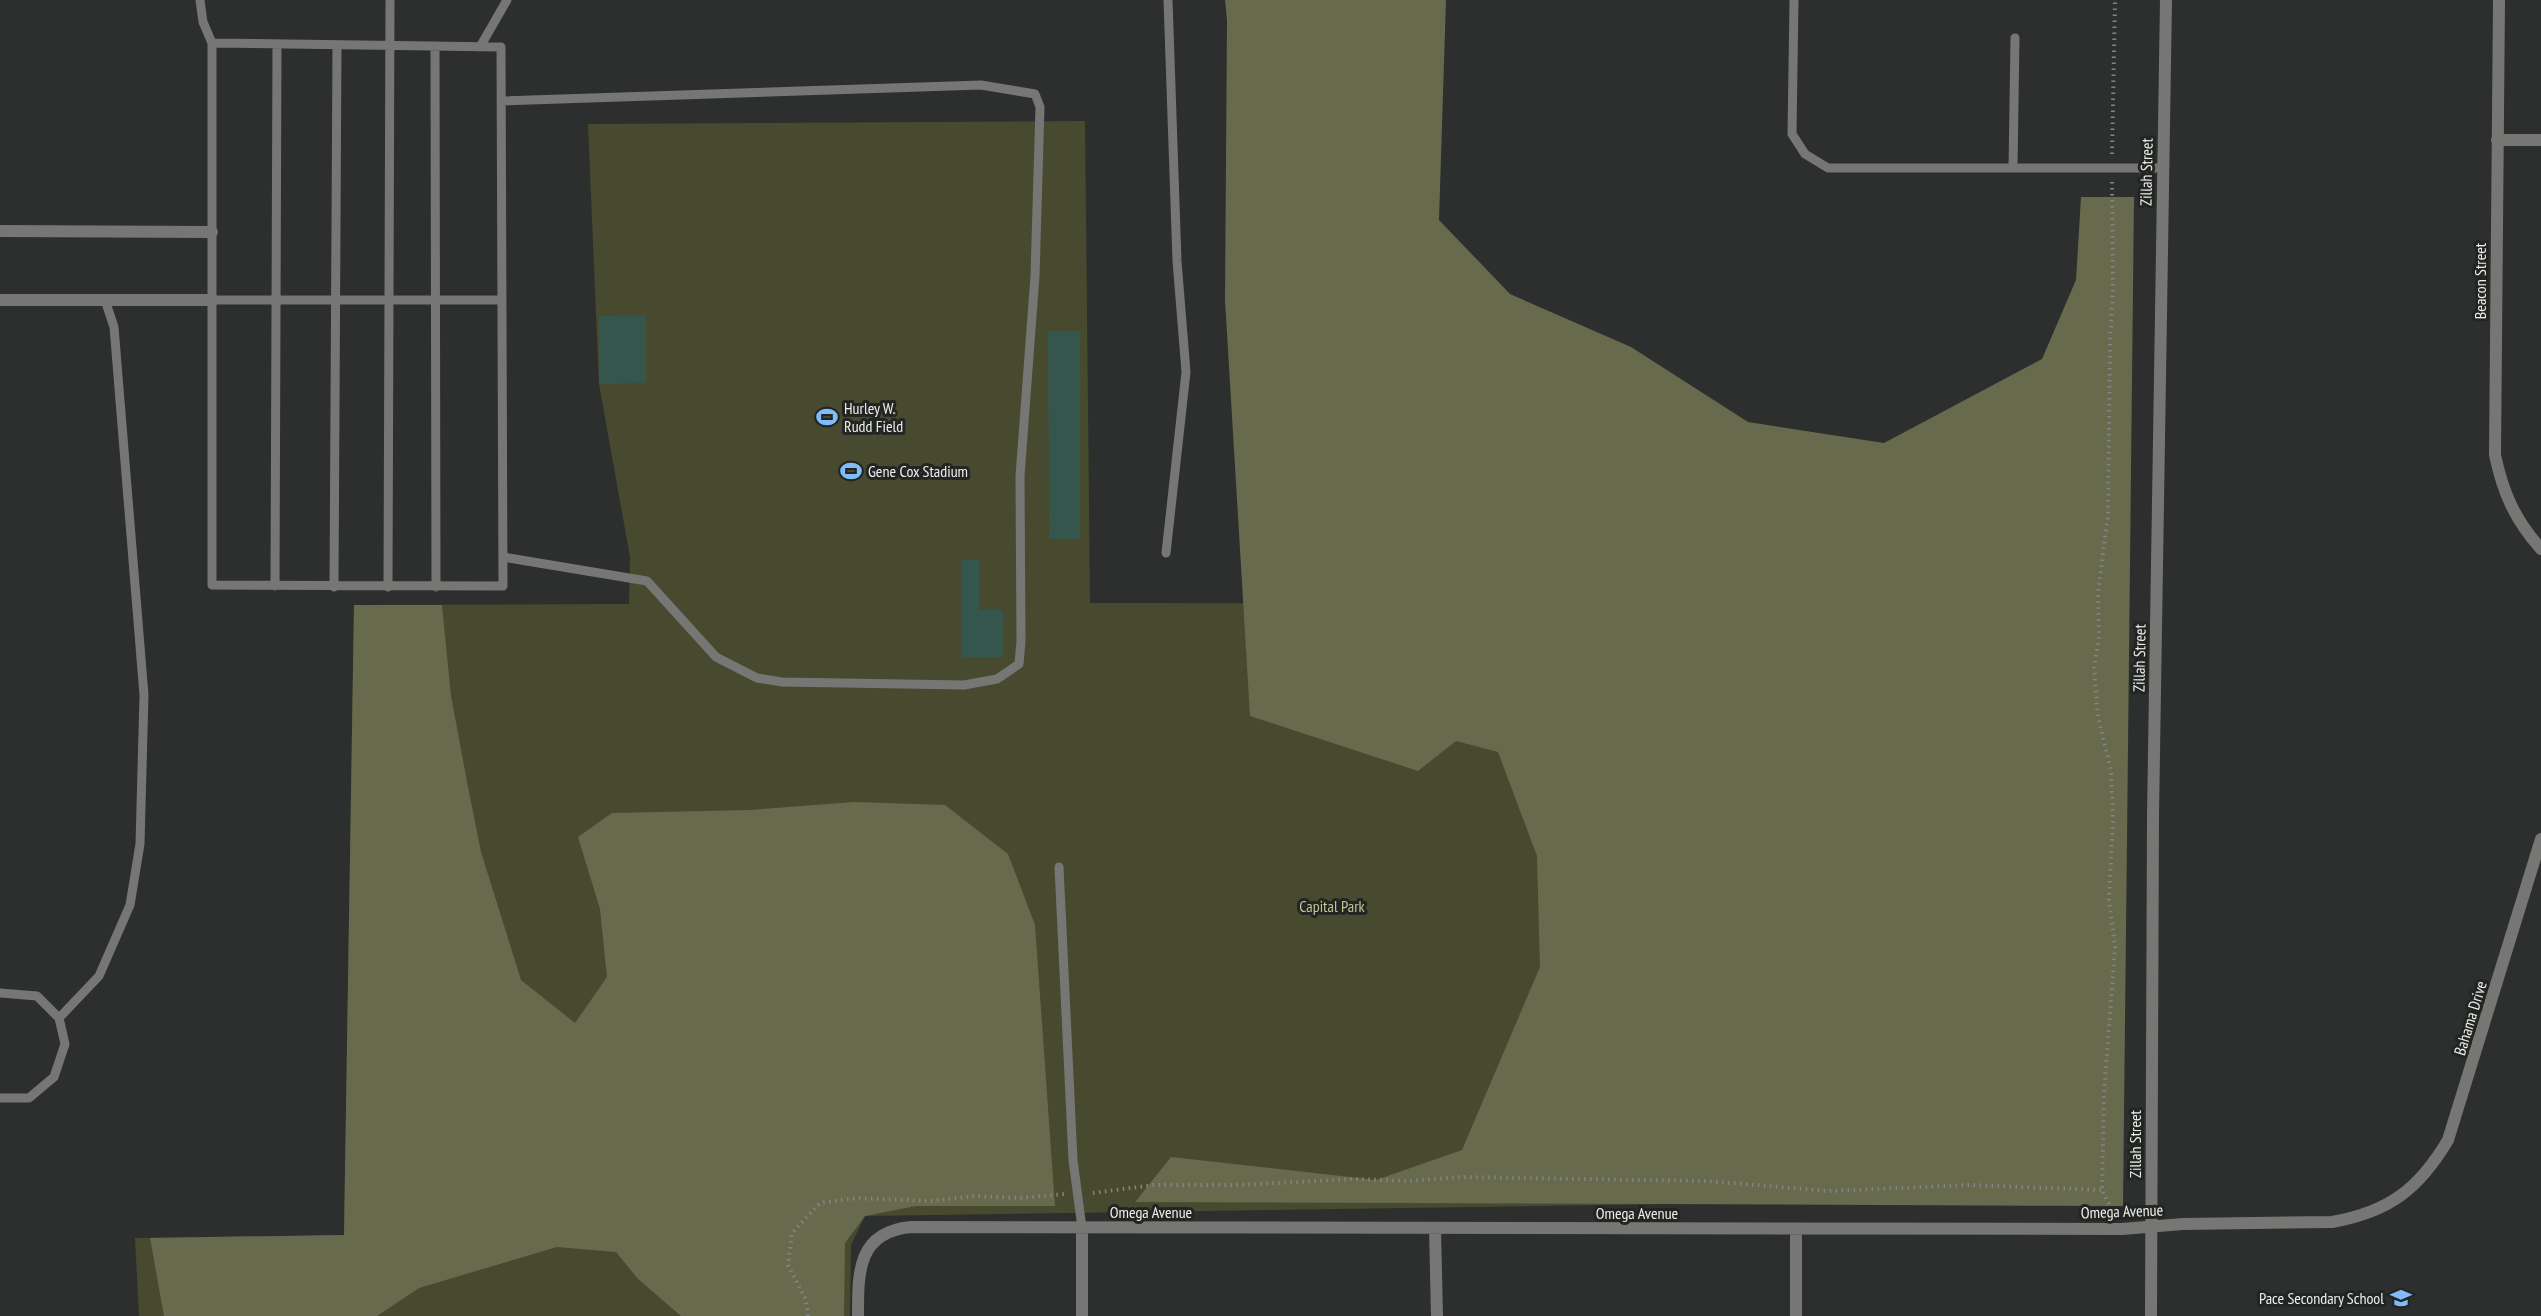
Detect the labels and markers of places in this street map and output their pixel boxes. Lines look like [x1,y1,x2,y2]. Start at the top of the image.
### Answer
place label: Hurley W. Rudd Field [844,398,903,436]
sports icon: Hurley W. Rudd Field [815,405,839,429]
sports icon: Gene Cox Stadium [839,459,863,483]
place label: Gene Cox Stadium [868,461,968,481]
school or university icon: Pace Secondary School [2389,1286,2413,1310]
place label: Pace Secondary School [2259,1288,2384,1308]

